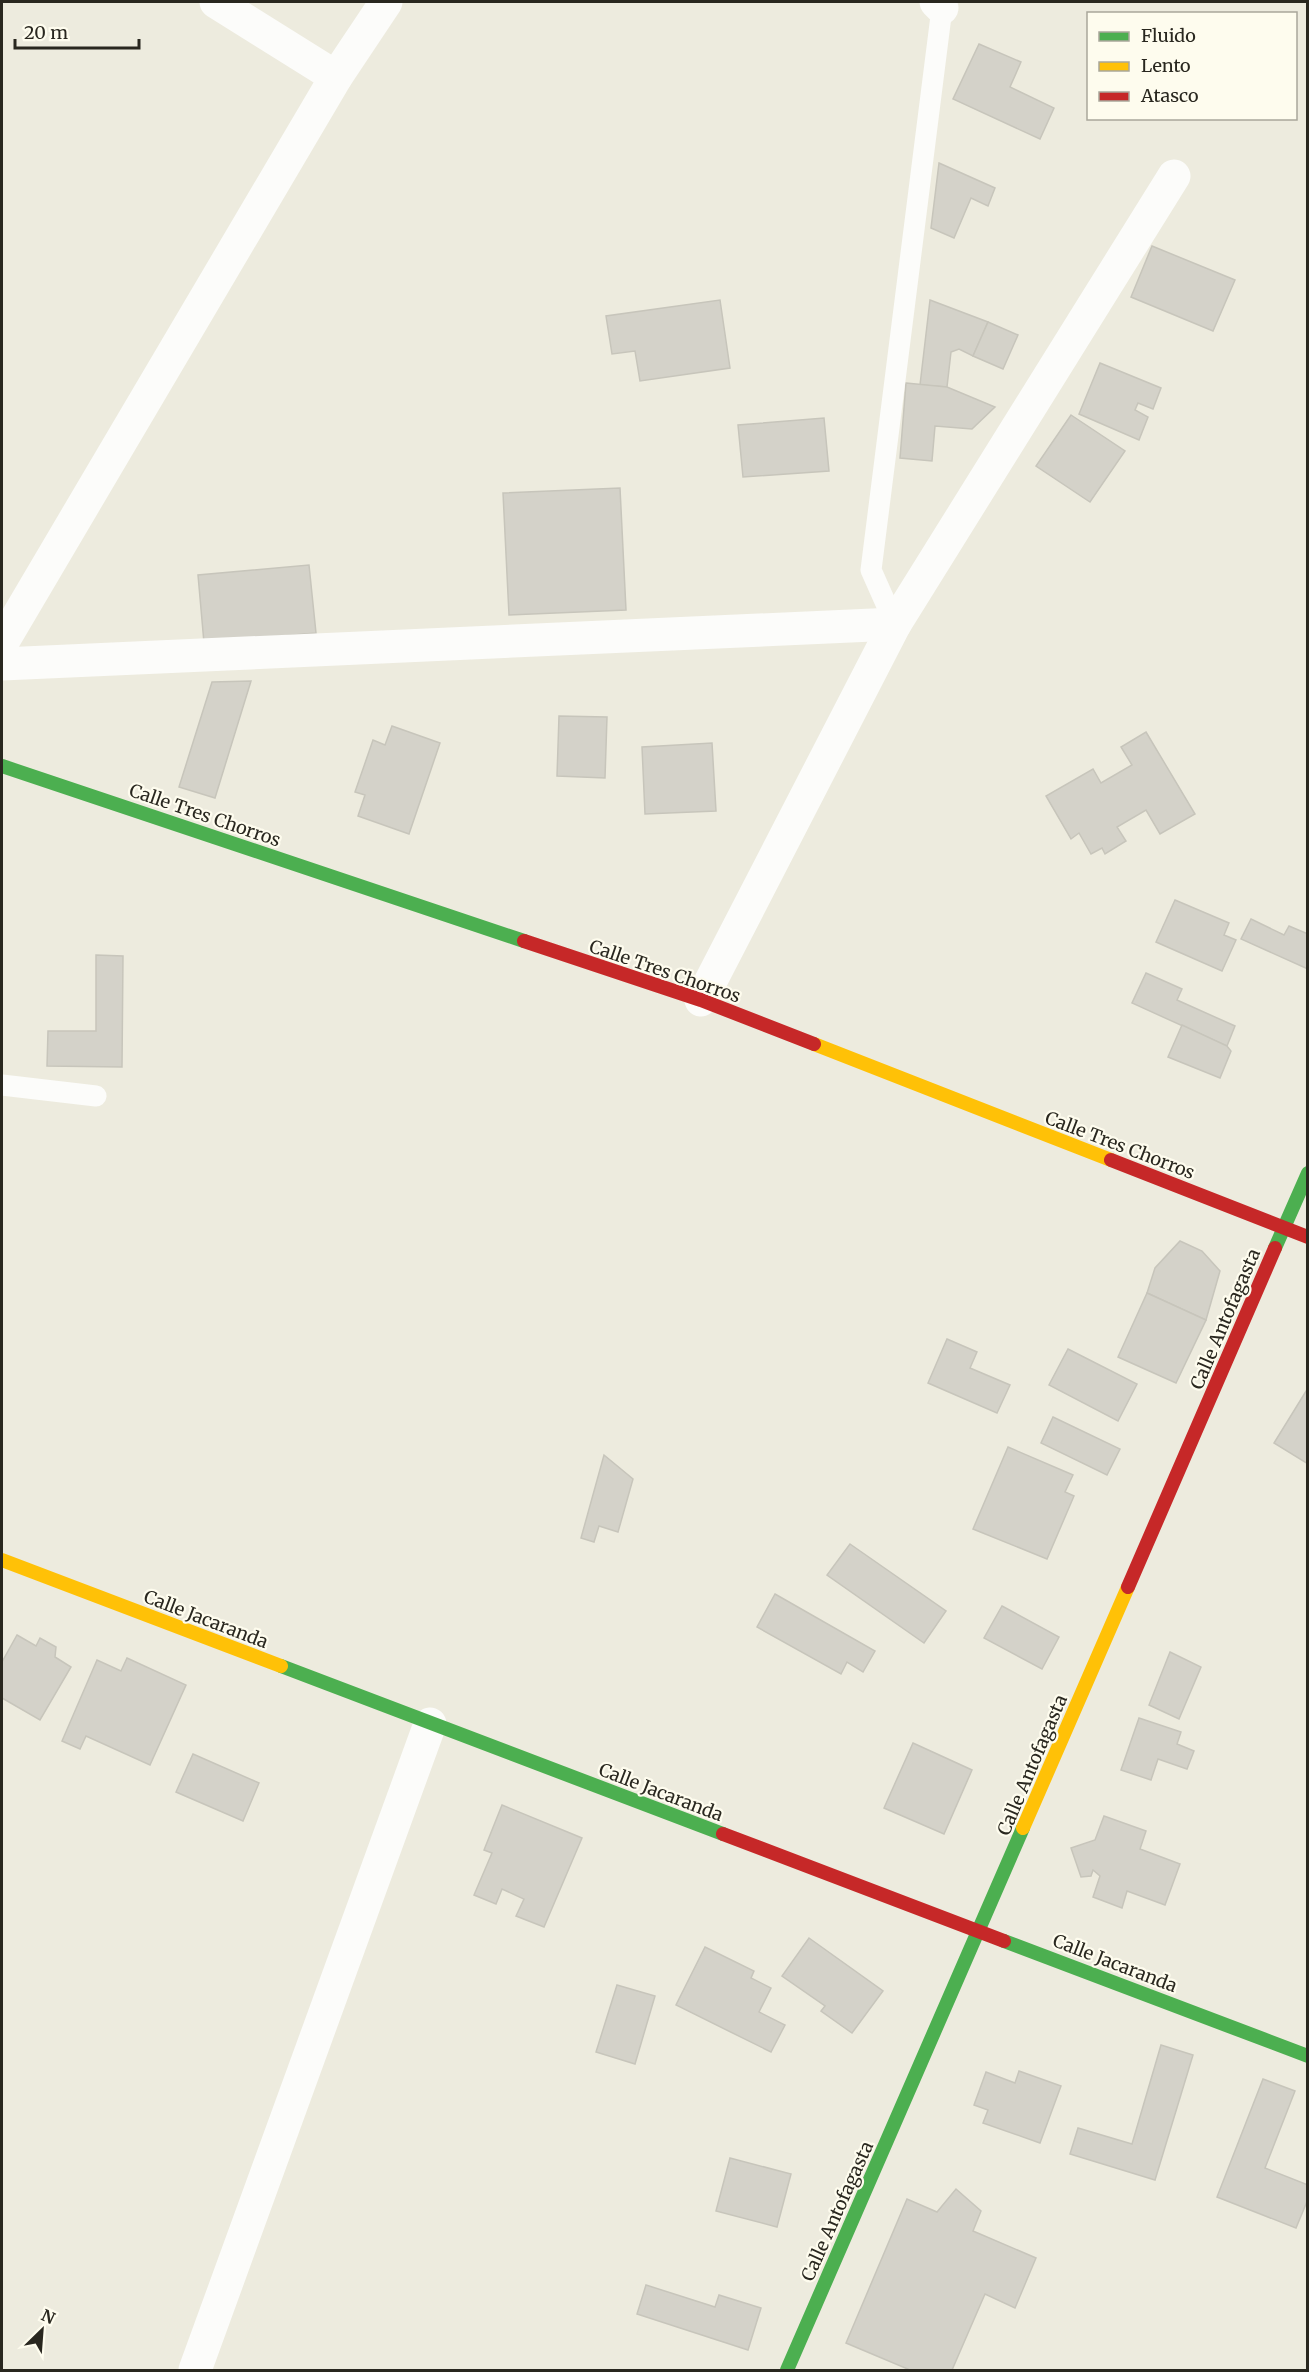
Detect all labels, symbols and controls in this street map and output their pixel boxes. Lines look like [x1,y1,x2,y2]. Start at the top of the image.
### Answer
scale bar [15,12,140,50]
legend [1087,12,1297,120]
text: 20 m [24,21,68,44]
text: Fluido [1141,24,1196,47]
text: Lento [1141,54,1191,77]
text: Atasco [1140,84,1199,107]
street label: Calle Tres Chorros [126,778,284,852]
street label: Calle Tres Chorros [586,934,744,1008]
street label: Calle Tres Chorros [1042,1106,1198,1184]
street label: Calle Antofagasta [1185,1245,1265,1393]
street label: Calle Jacaranda [141,1585,272,1653]
street label: Calle Antofagasta [992,1691,1072,1839]
street label: Calle Jacaranda [596,1758,727,1826]
street label: Calle Jacaranda [1050,1929,1181,1997]
street label: Calle Antofagasta [796,2137,878,2284]
north arrow [12,2300,72,2360]
text: N [38,2305,59,2328]

